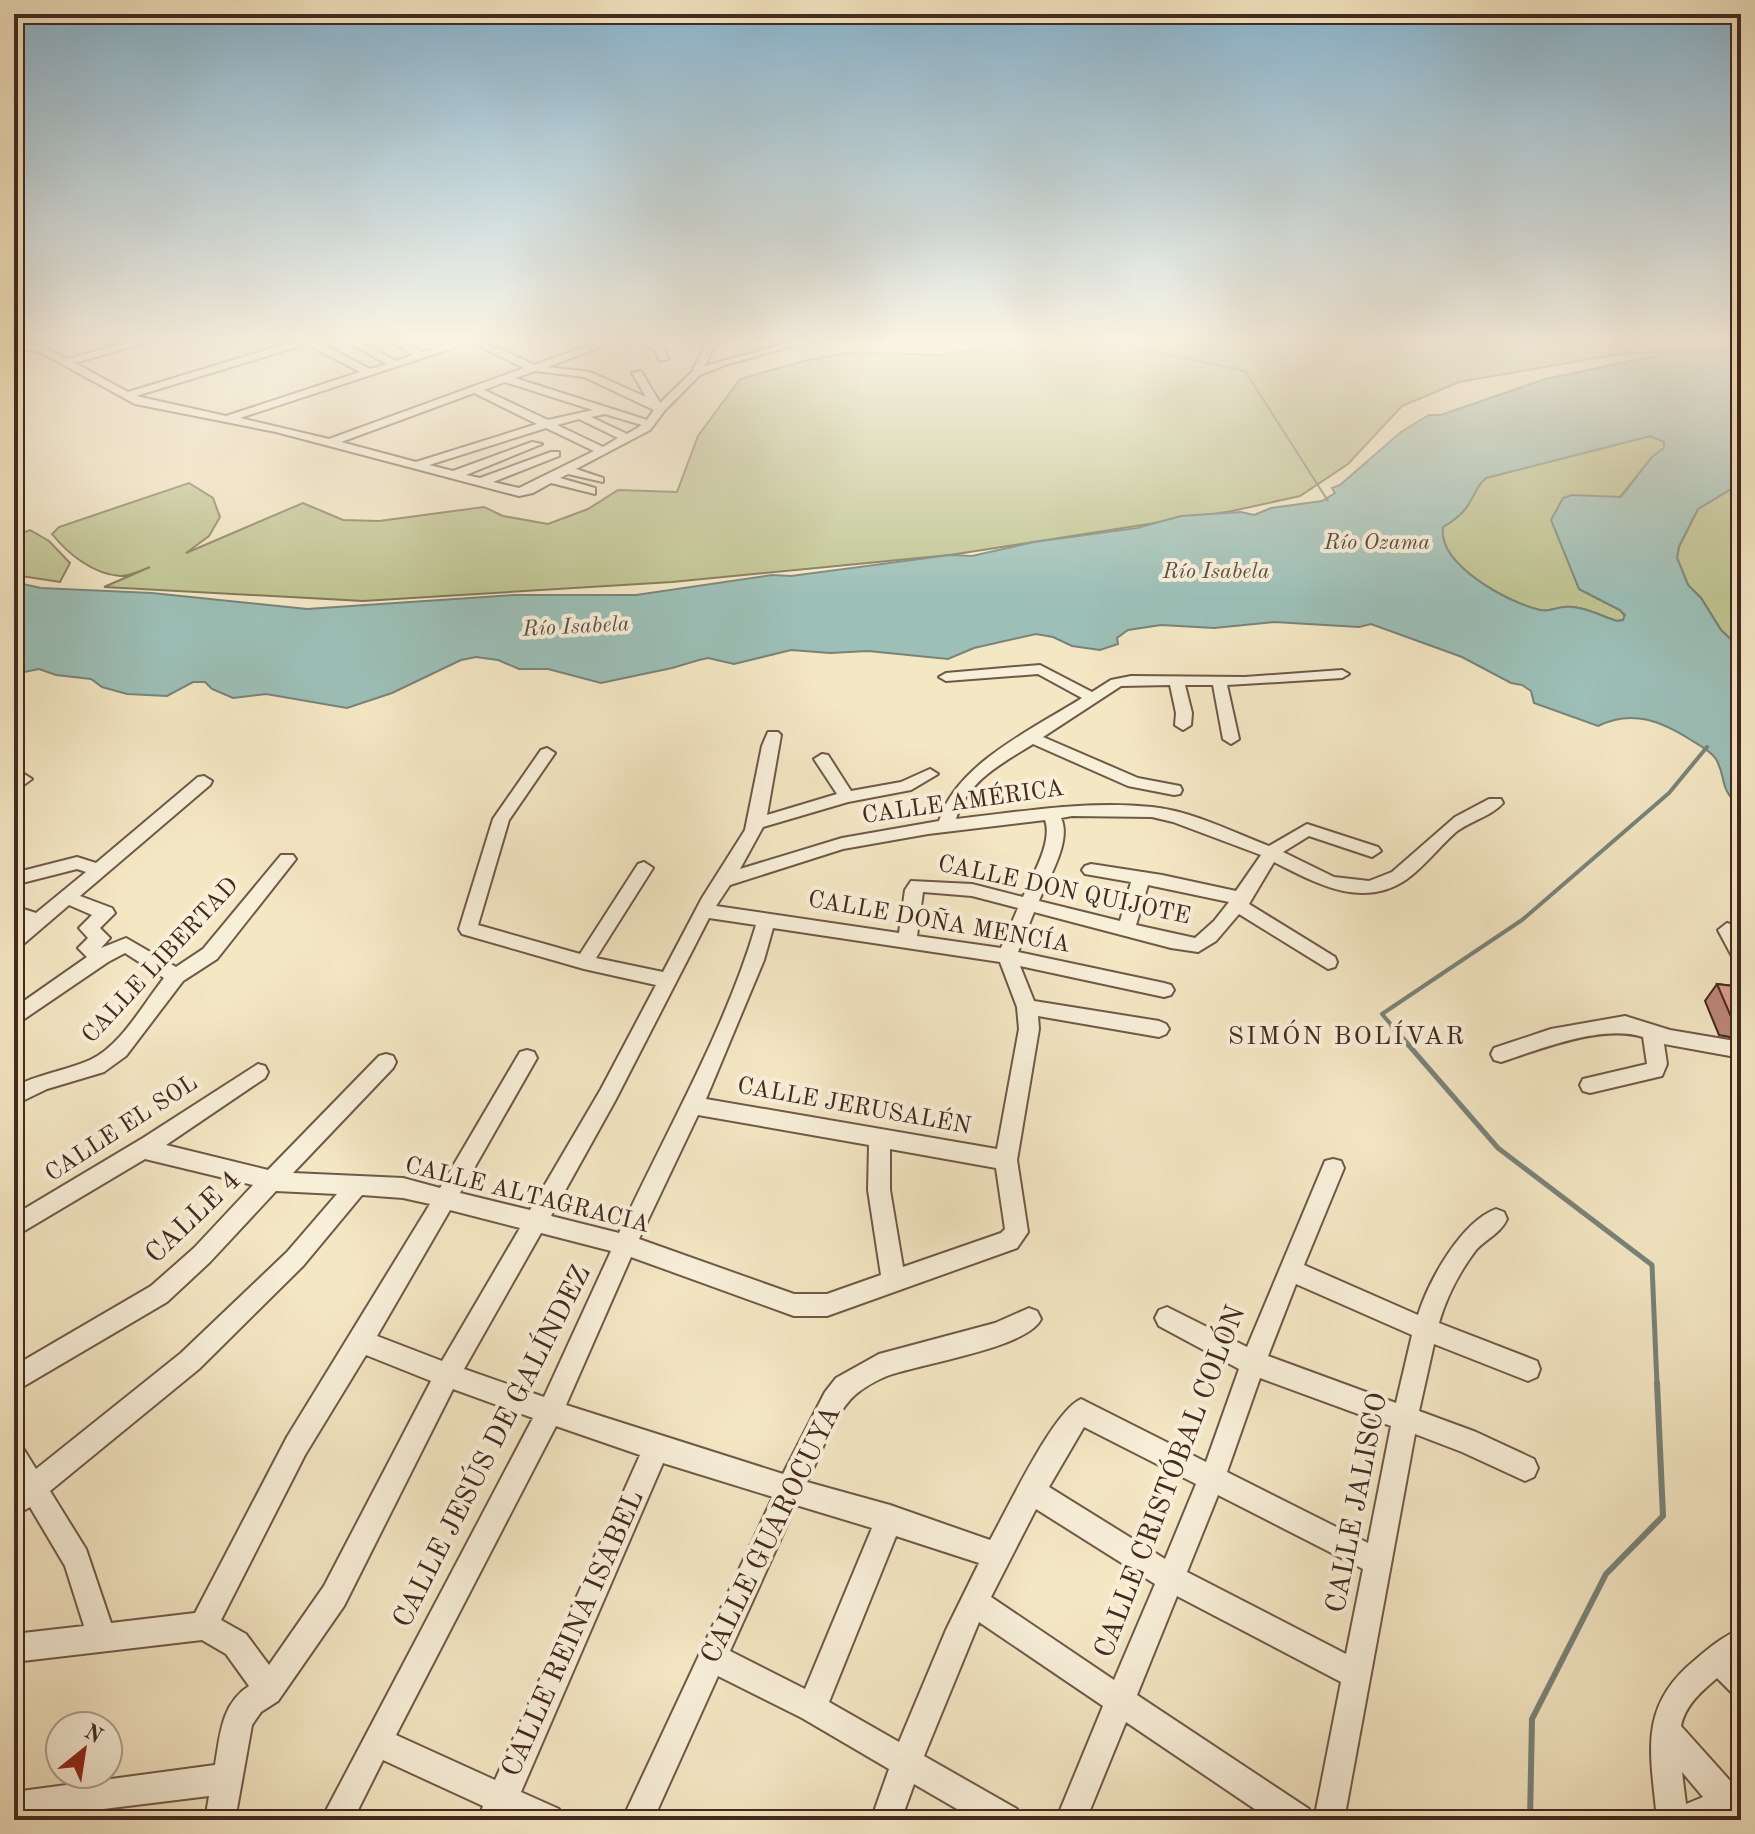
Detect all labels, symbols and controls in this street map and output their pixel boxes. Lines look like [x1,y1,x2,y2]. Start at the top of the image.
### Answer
water label: Río Ozama [1323,532,1430,554]
water label: Río Isabela [1161,561,1270,583]
water label: Río Isabela [521,613,630,641]
street label: CALLE AMÉRICA [860,773,1065,829]
street label: CALLE DON QUIJOTE [935,852,1193,930]
street label: CALLE LIBERTAD [78,874,244,1048]
street label: CALLE DOÑA MENCÍA [806,883,1073,958]
district label: SIMÓN BOLÍVAR [1228,1019,1466,1050]
street label: CALLE EL SOL [42,1071,202,1187]
street label: CALLE JERUSALÉN [735,1071,973,1139]
street label: CALLE ALTAGRACIA [402,1154,652,1238]
street label: CALLE 4 [141,1166,247,1270]
street label: CALLE JESÚS DE GALÍNDEZ [385,1259,597,1632]
street label: CALLE CRISTÓBAL COLÓN [1086,1300,1251,1662]
street label: CALLE JALISCO [1323,1391,1393,1615]
street label: CALLE GUAROCUYA [697,1402,847,1668]
street label: CALLE REINA ISABEL [498,1487,650,1781]
north arrow [44,1710,124,1790]
text: N [80,1721,106,1748]

